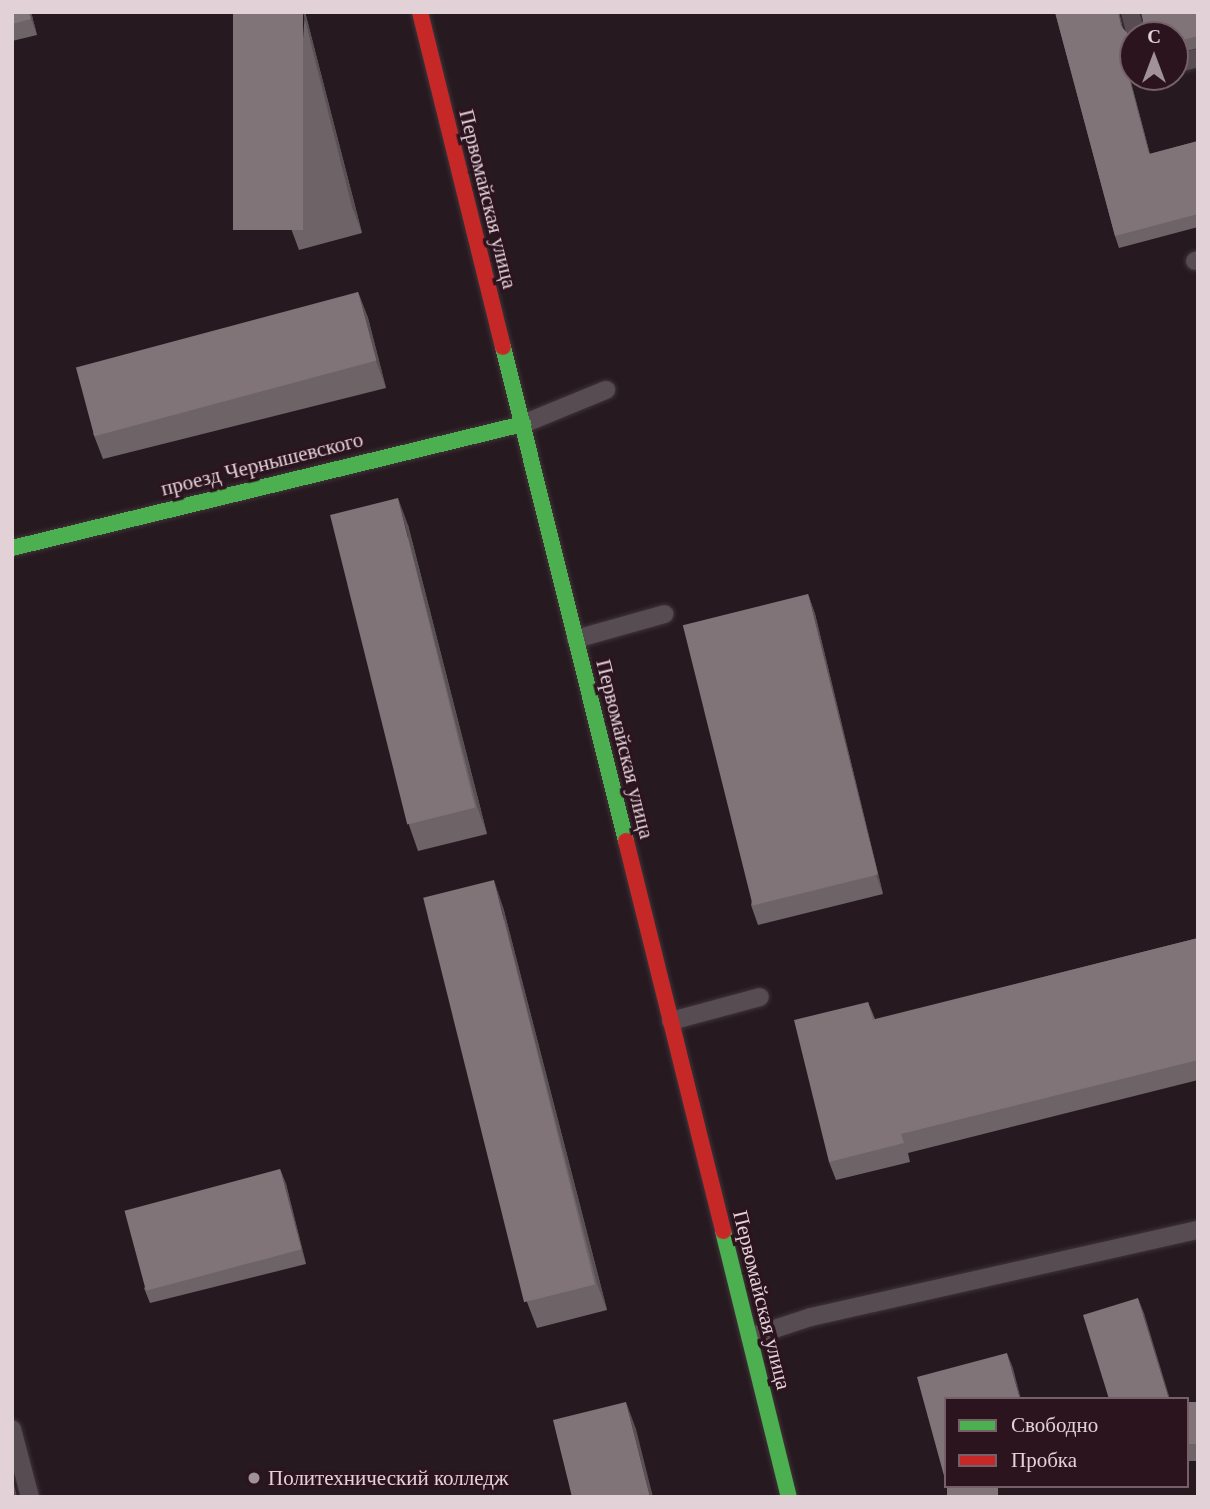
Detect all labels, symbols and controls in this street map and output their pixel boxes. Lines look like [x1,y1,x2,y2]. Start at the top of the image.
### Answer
north arrow [1119,21,1189,91]
text: С [1147,26,1161,47]
street label: Первомайская улица [454,107,522,291]
street label: проезд Чернышевского [158,427,366,501]
street label: Первомайская улица [591,657,659,841]
street label: Первомайская улица [728,1208,796,1392]
legend [944,1397,1189,1488]
text: Свободно [1011,1413,1098,1437]
text: Пробка [1011,1448,1077,1472]
place label: Политехнический колледж [268,1465,509,1491]
marker: Политехнический колледж [246,1470,262,1486]

